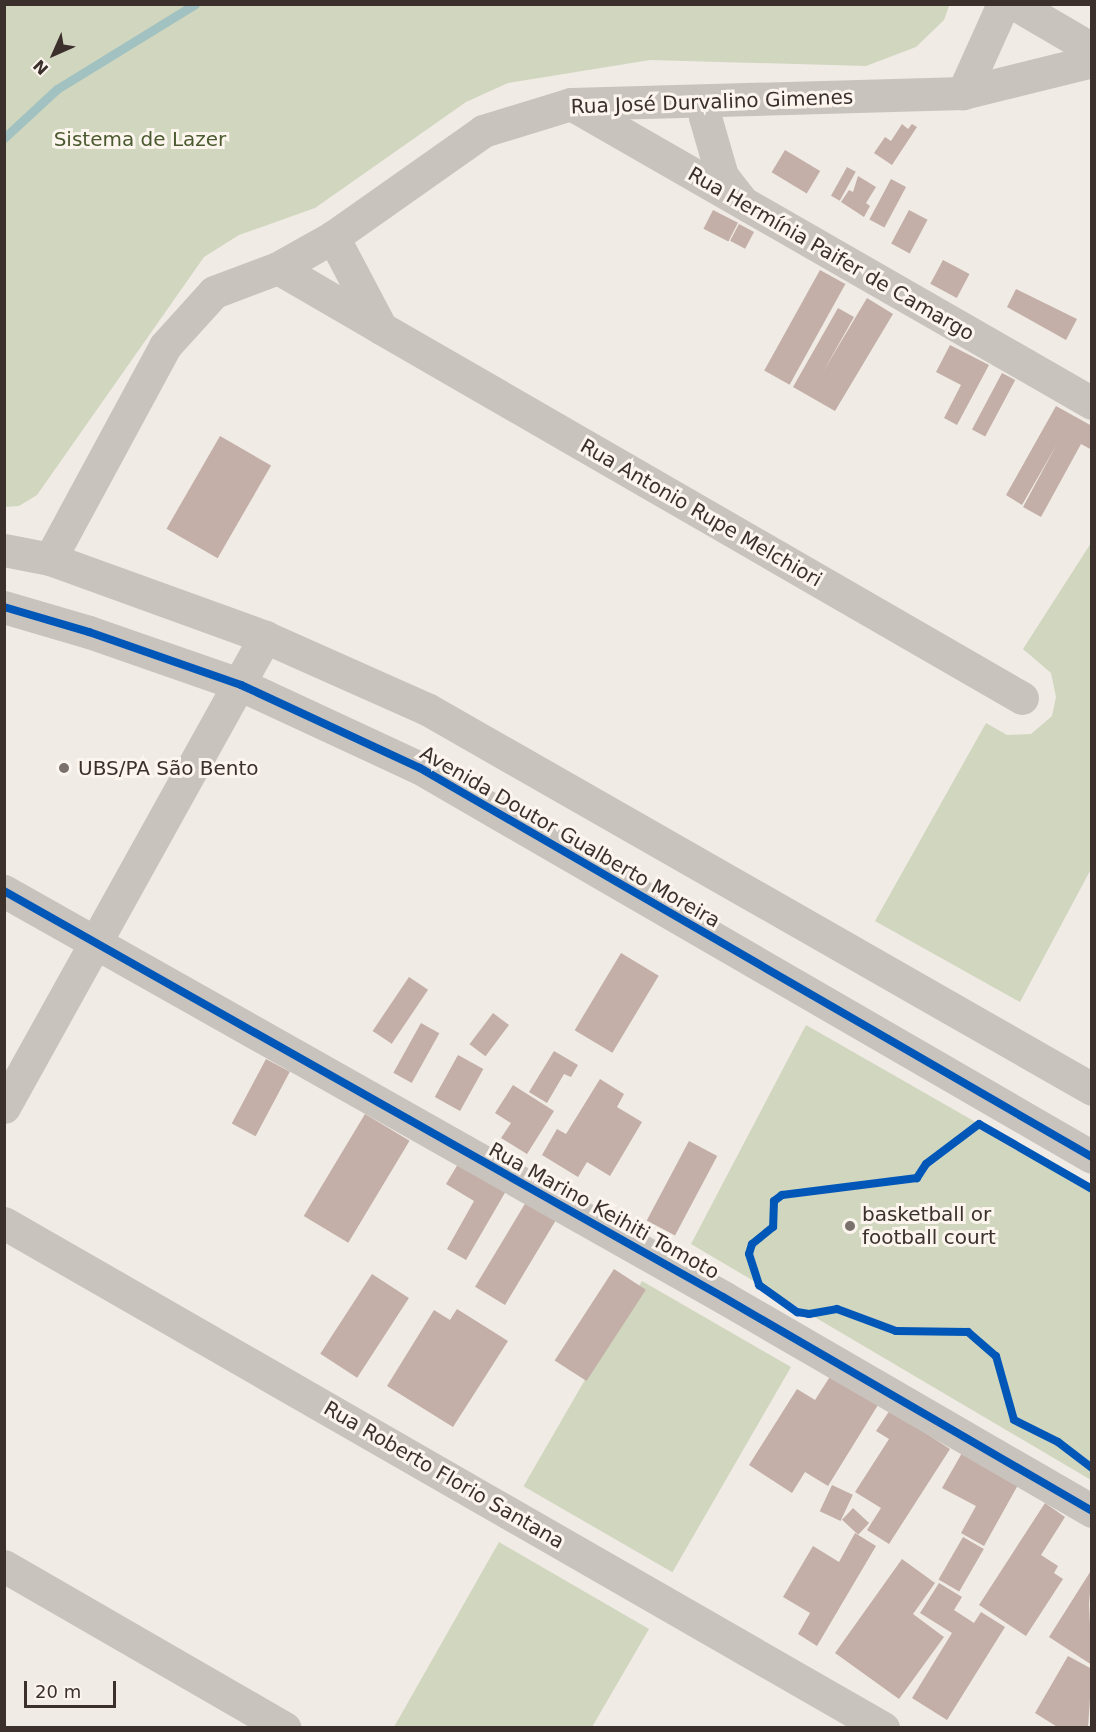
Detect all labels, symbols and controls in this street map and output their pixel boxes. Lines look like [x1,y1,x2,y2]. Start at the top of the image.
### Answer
north arrow [24,24,84,84]
text: N [29,56,52,79]
street label: Rua José Durvalino Gimenes [570,85,854,119]
park label: Sistema de Lazer [54,127,226,151]
street label: Rua Hermínia Paifer de Camargo [684,162,978,346]
street label: Rua Antonio Rupe Melchiori [576,434,826,592]
street label: Avenida Doutor Gualberto Moreira [416,741,724,933]
place label: UBS/PA São Bento [78,756,259,780]
marker: UBS/PA São Bento [55,759,73,777]
street label: Rua Marino Keihiti Tomoto [485,1138,723,1284]
place label: basketball or football court [862,1202,996,1249]
marker: basketball or football court [843,1219,857,1233]
street label: Rua Roberto Florio Santana [320,1396,568,1554]
scale bar [27,1669,118,1707]
text: 20 m [35,1681,81,1702]

